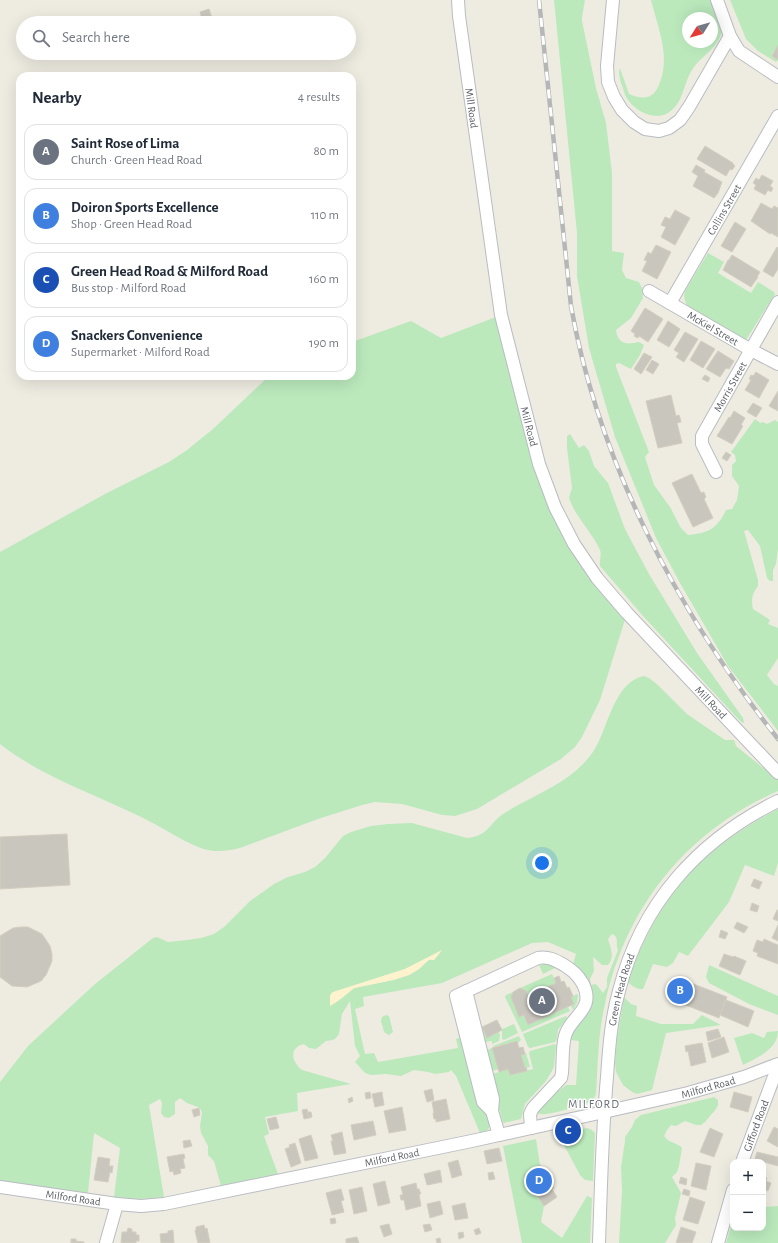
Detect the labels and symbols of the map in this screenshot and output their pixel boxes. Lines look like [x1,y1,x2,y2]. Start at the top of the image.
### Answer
north arrow [682,12,718,48]
street label: Mill Road [463,87,480,129]
street label: Collins Street [706,182,744,237]
street label: McKiel Street [686,310,740,348]
street label: Morris Street [712,360,749,414]
street label: Mill Road [519,406,539,448]
street label: Mill Road [693,684,729,721]
your location [532,853,552,873]
street label: Green Head Road [607,952,637,1027]
pin: B [667,976,693,1006]
pin: A [529,986,555,1016]
street label: Milford Road [680,1075,737,1100]
district label: MILFORD [568,1098,620,1110]
street label: Gifford Road [742,1098,771,1153]
pin: C [555,1116,581,1146]
street label: Milford Road [364,1147,421,1169]
pin: D [526,1166,552,1196]
street label: Milford Road [45,1189,102,1208]

